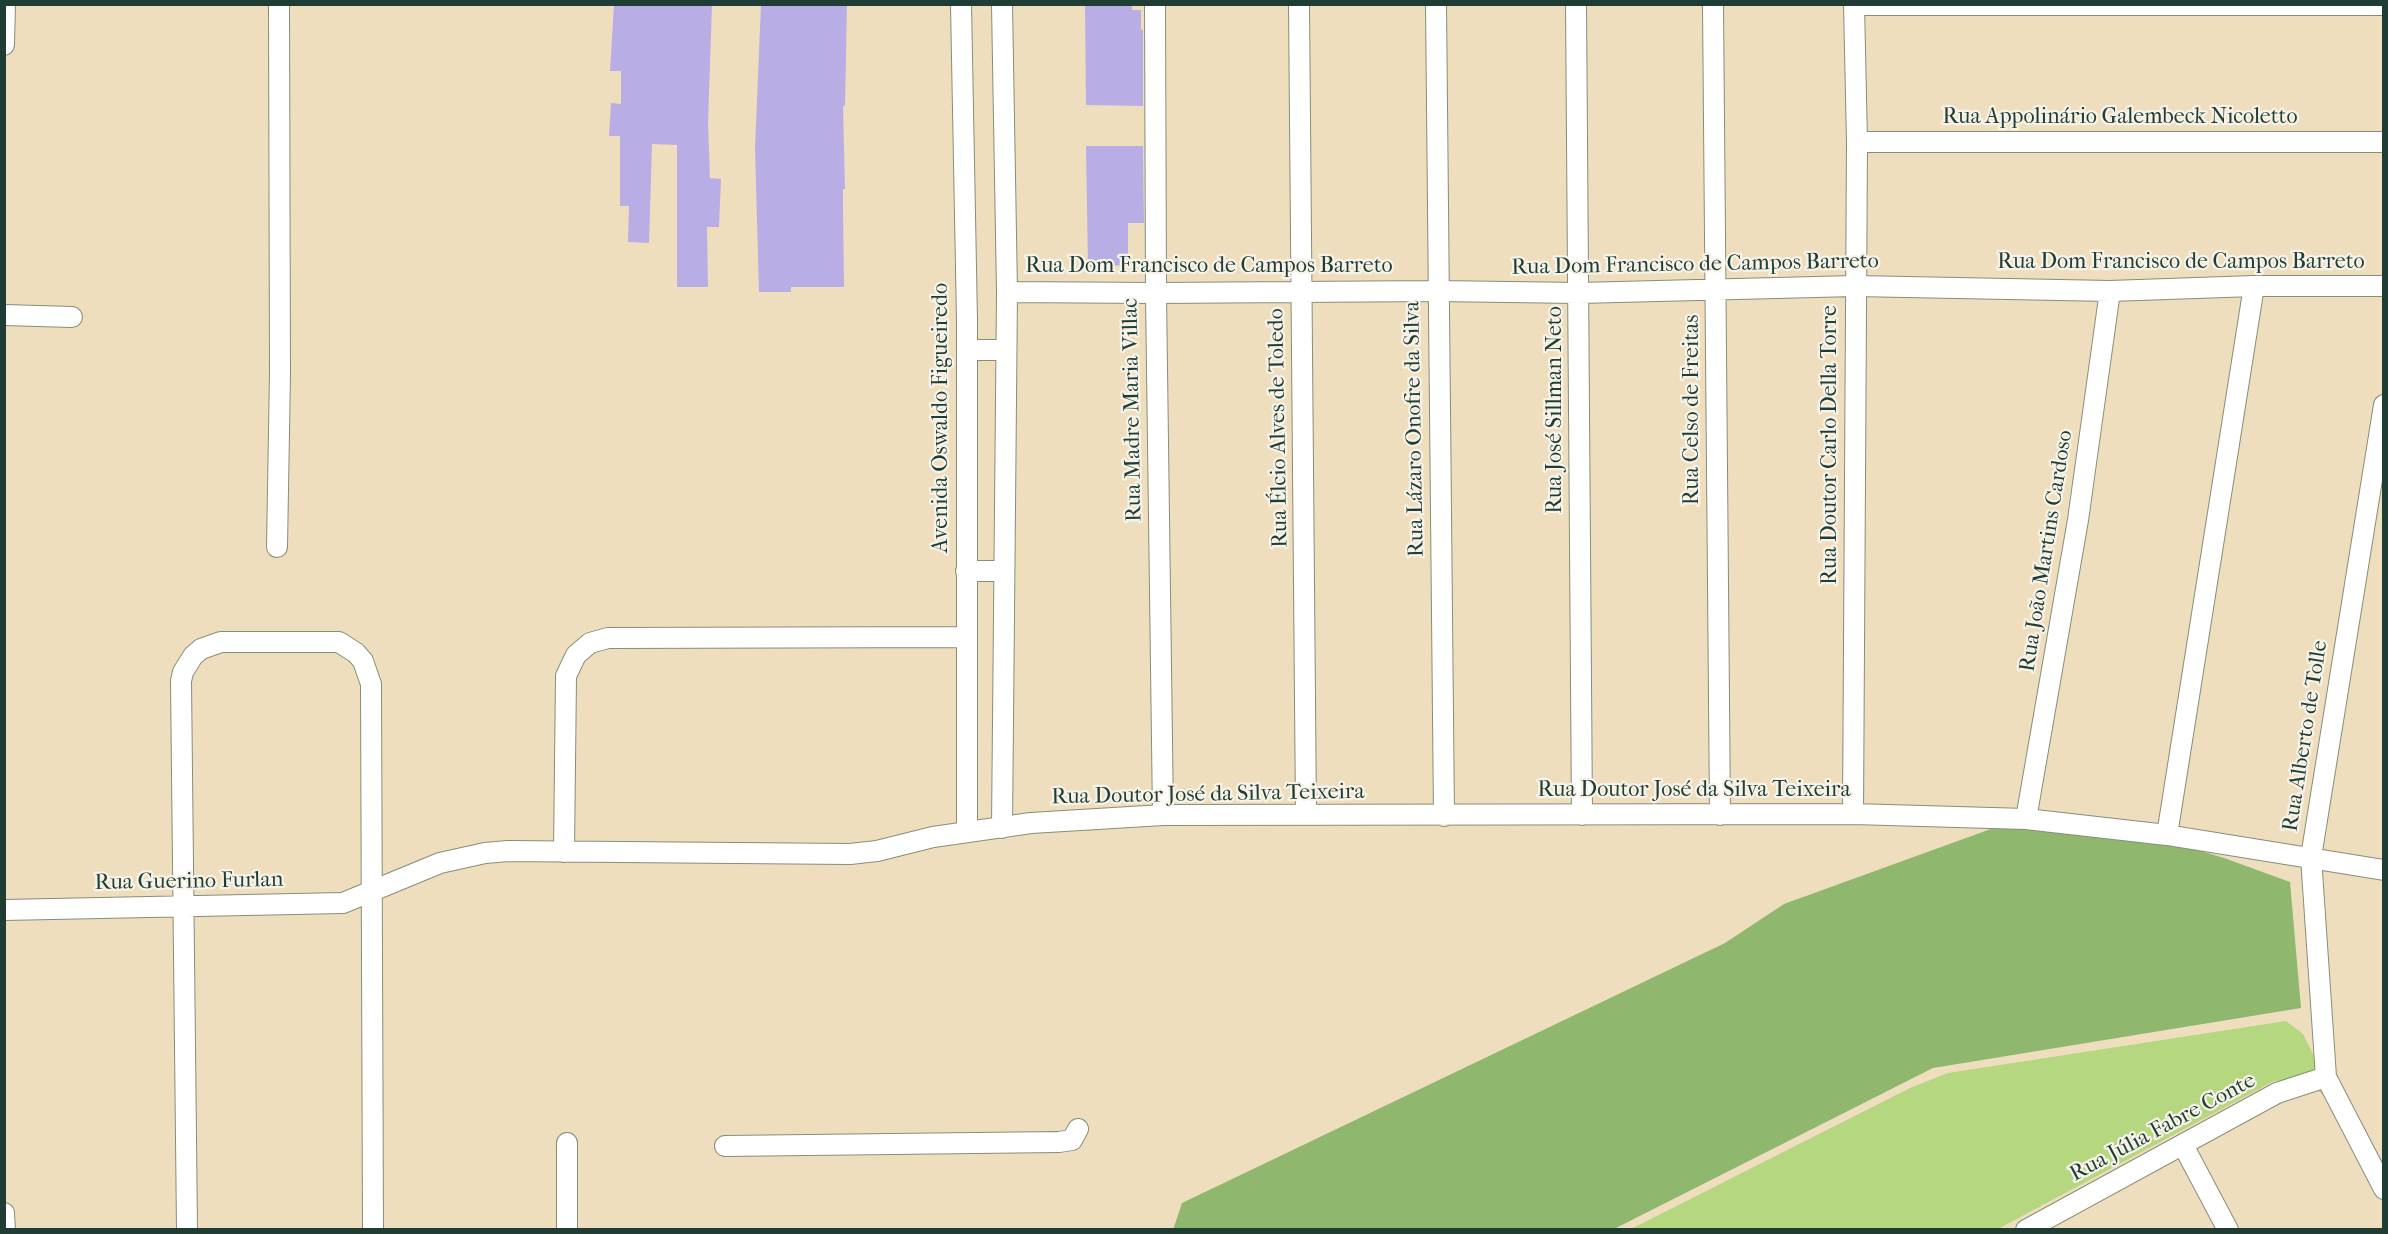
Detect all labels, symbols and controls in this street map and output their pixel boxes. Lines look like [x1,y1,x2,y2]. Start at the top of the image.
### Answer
street label: Rua Appolinário Galembeck Nicoletto [1942,105,2298,131]
street label: Rua Dom Francisco de Campos Barreto [1511,249,1879,281]
street label: Rua Dom Francisco de Campos Barreto [1997,250,2365,276]
street label: Rua Dom Francisco de Campos Barreto [1025,254,1393,280]
street label: Avenida Oswaldo Figueiredo [929,283,955,553]
street label: Rua Madre Maria Villac [1118,298,1148,522]
street label: Rua Lázaro Onofre da Silva [1400,301,1430,557]
street label: Rua Doutor Carlo Della Torre [1818,305,1844,585]
street label: Rua José Sillman Neto [1543,306,1569,514]
street label: Rua Élcio Alves de Toledo [1264,308,1294,548]
street label: Rua Celso de Freitas [1680,315,1706,505]
street label: Rua João Martins Cardoso [2015,428,2079,674]
street label: Rua Alberto de Tolle [2278,639,2334,833]
street label: Rua Doutor José da Silva Teixeira [1537,778,1851,804]
street label: Rua Doutor José da Silva Teixeira [1051,779,1365,811]
street label: Rua Guerino Furlan [94,867,284,897]
street label: Rua Júlia Fabre Conte [2066,1068,2260,1188]

